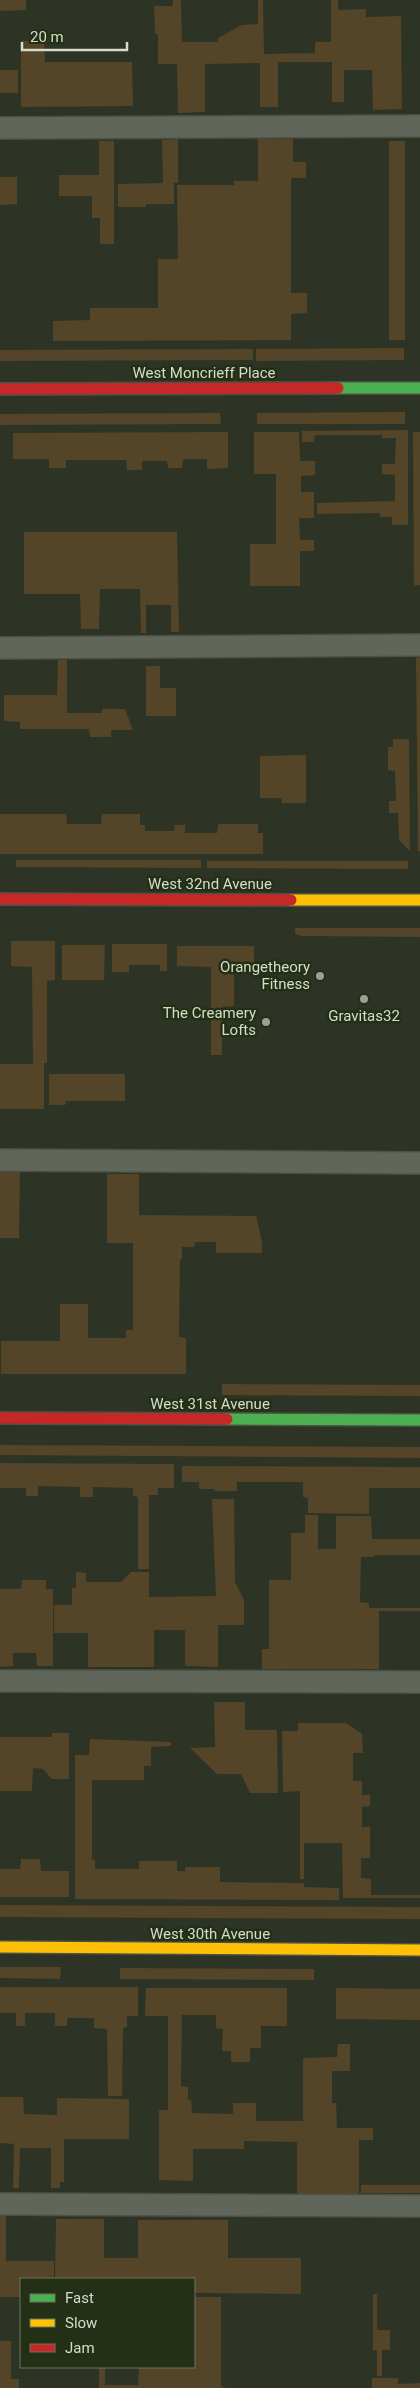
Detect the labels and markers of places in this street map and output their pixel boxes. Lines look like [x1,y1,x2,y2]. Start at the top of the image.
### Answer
place label: Orangetheory Fitness [220,958,310,993]
marker: Orangetheory Fitness [314,970,326,982]
marker: Gravitas32 [358,993,370,1005]
place label: The Creamery Lofts [163,1004,256,1039]
place label: Gravitas32 [328,1007,400,1025]
marker: The Creamery Lofts [260,1016,272,1028]

